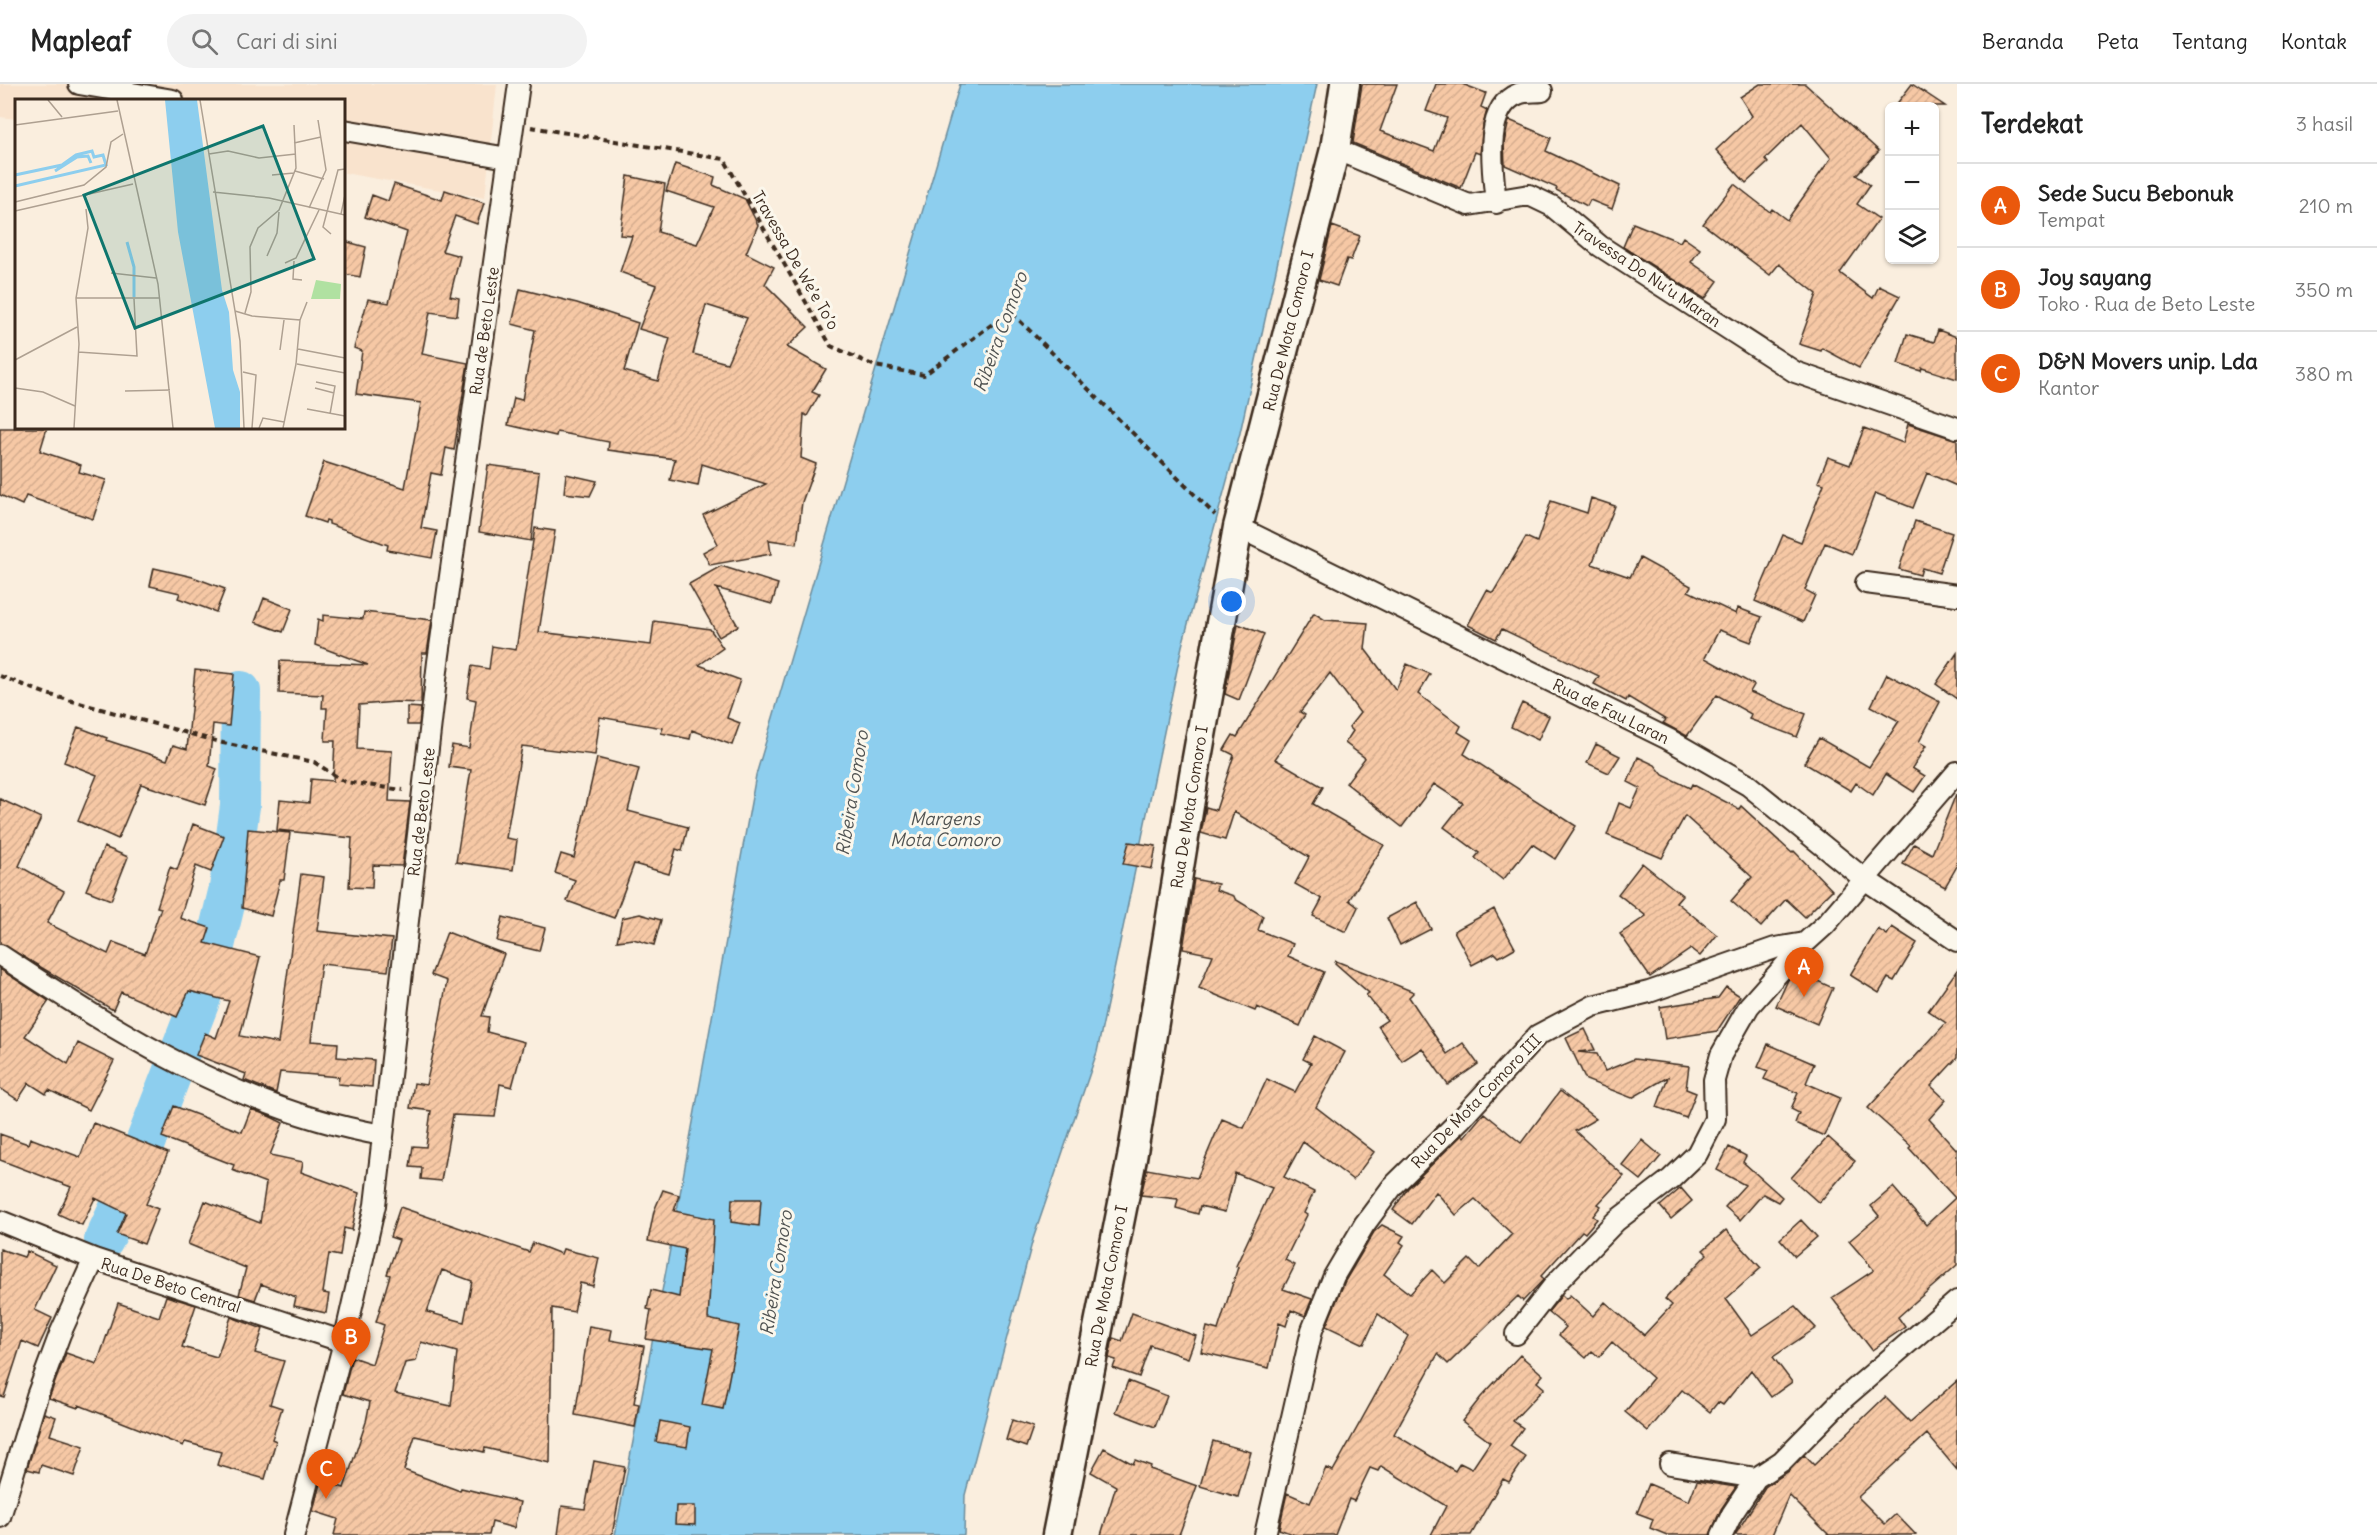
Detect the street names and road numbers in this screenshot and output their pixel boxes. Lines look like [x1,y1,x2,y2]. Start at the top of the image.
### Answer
street label: Travessa De We’e To’o [748,187,844,333]
street label: Travessa Do Nu’u Maran [1569,217,1725,331]
street label: Rua De Mota Comoro I [1258,249,1318,413]
street label: Rua de Beto Leste [465,266,503,396]
street label: Rua de Fau Laran [1550,674,1672,748]
street label: Rua De Mota Comoro I [1166,724,1212,890]
street label: Rua de Beto Leste [403,747,439,877]
street label: Rua De Mota Comoro III [1407,1030,1545,1172]
street label: Rua De Mota Comoro I [1080,1203,1132,1369]
street label: Rua De Beto Central [99,1253,243,1317]

